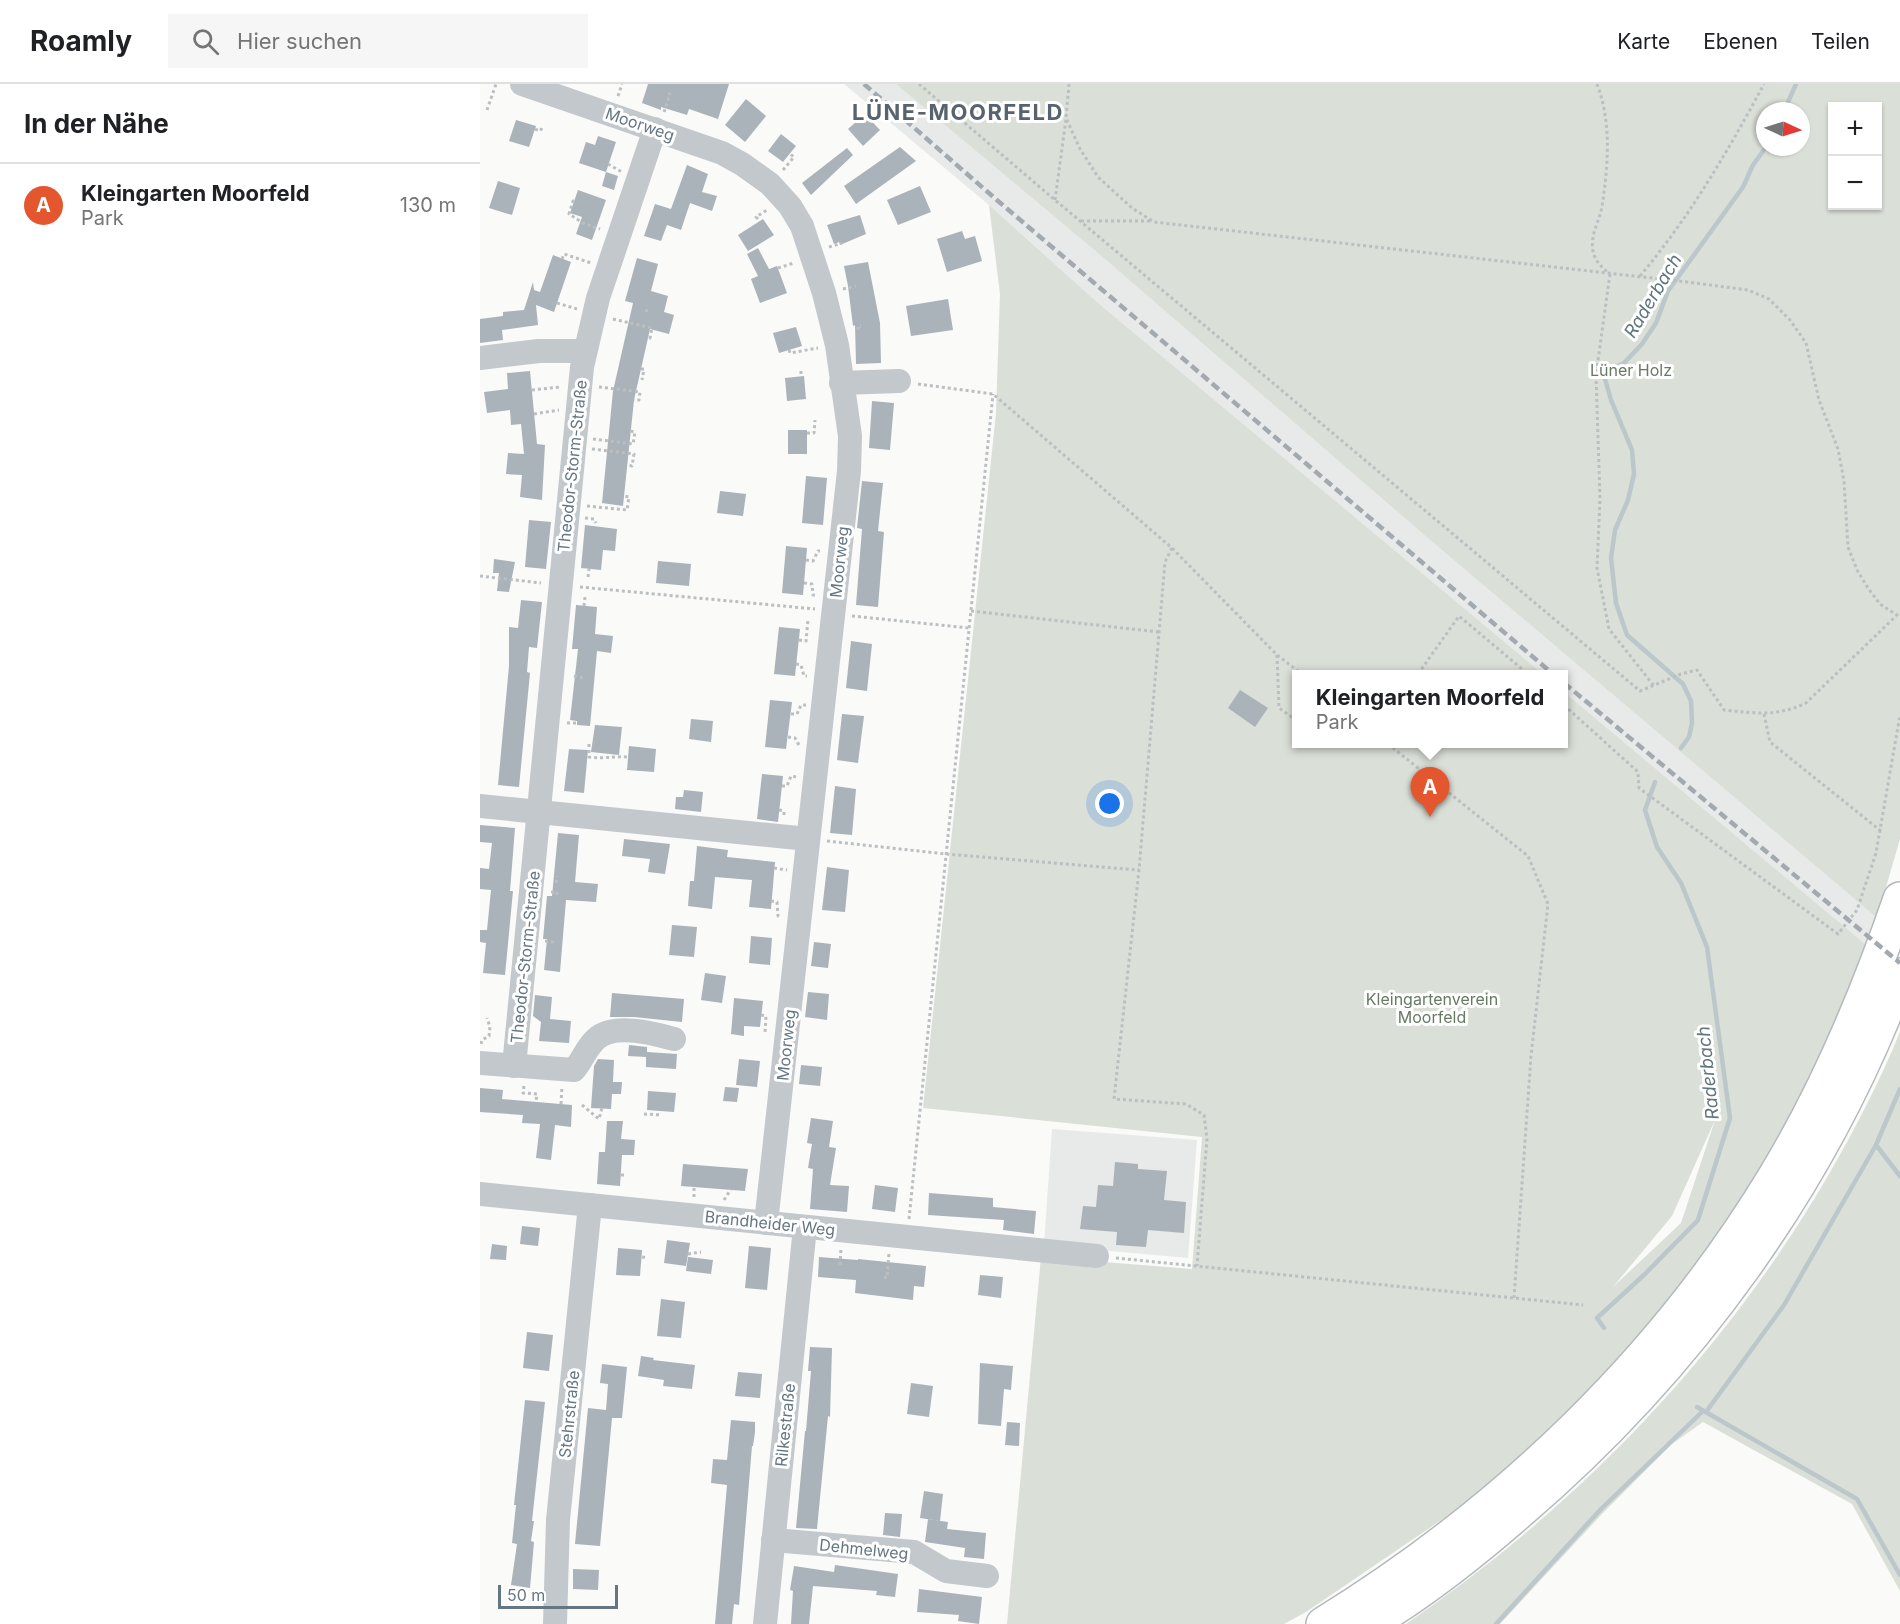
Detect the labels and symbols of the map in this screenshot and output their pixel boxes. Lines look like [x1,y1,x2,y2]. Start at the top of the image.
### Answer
district label: LÜNE-MOORFELD [852,99,1064,125]
north arrow [1756,102,1810,156]
street label: Moorweg [603,103,677,145]
water label: Raderbach [1619,250,1686,341]
park label: Lüner Holz [1590,360,1672,380]
street label: Theodor-Storm-Straße [553,379,591,553]
street label: Moorweg [825,525,853,599]
pin: A [1410,768,1450,817]
your location [1095,789,1124,818]
street label: Theodor-Storm-Straße [506,870,544,1044]
park label: Kleingartenverein Moorfeld [1366,989,1498,1027]
street label: Moorweg [772,1008,800,1082]
water label: Raderbach [1692,1025,1723,1121]
street label: Brandheider Weg [704,1206,836,1240]
street label: Stehrstraße [554,1369,584,1459]
street label: Rilkestraße [771,1382,799,1468]
street label: Dehmelweg [818,1534,910,1564]
scale bar [498,1582,618,1610]

